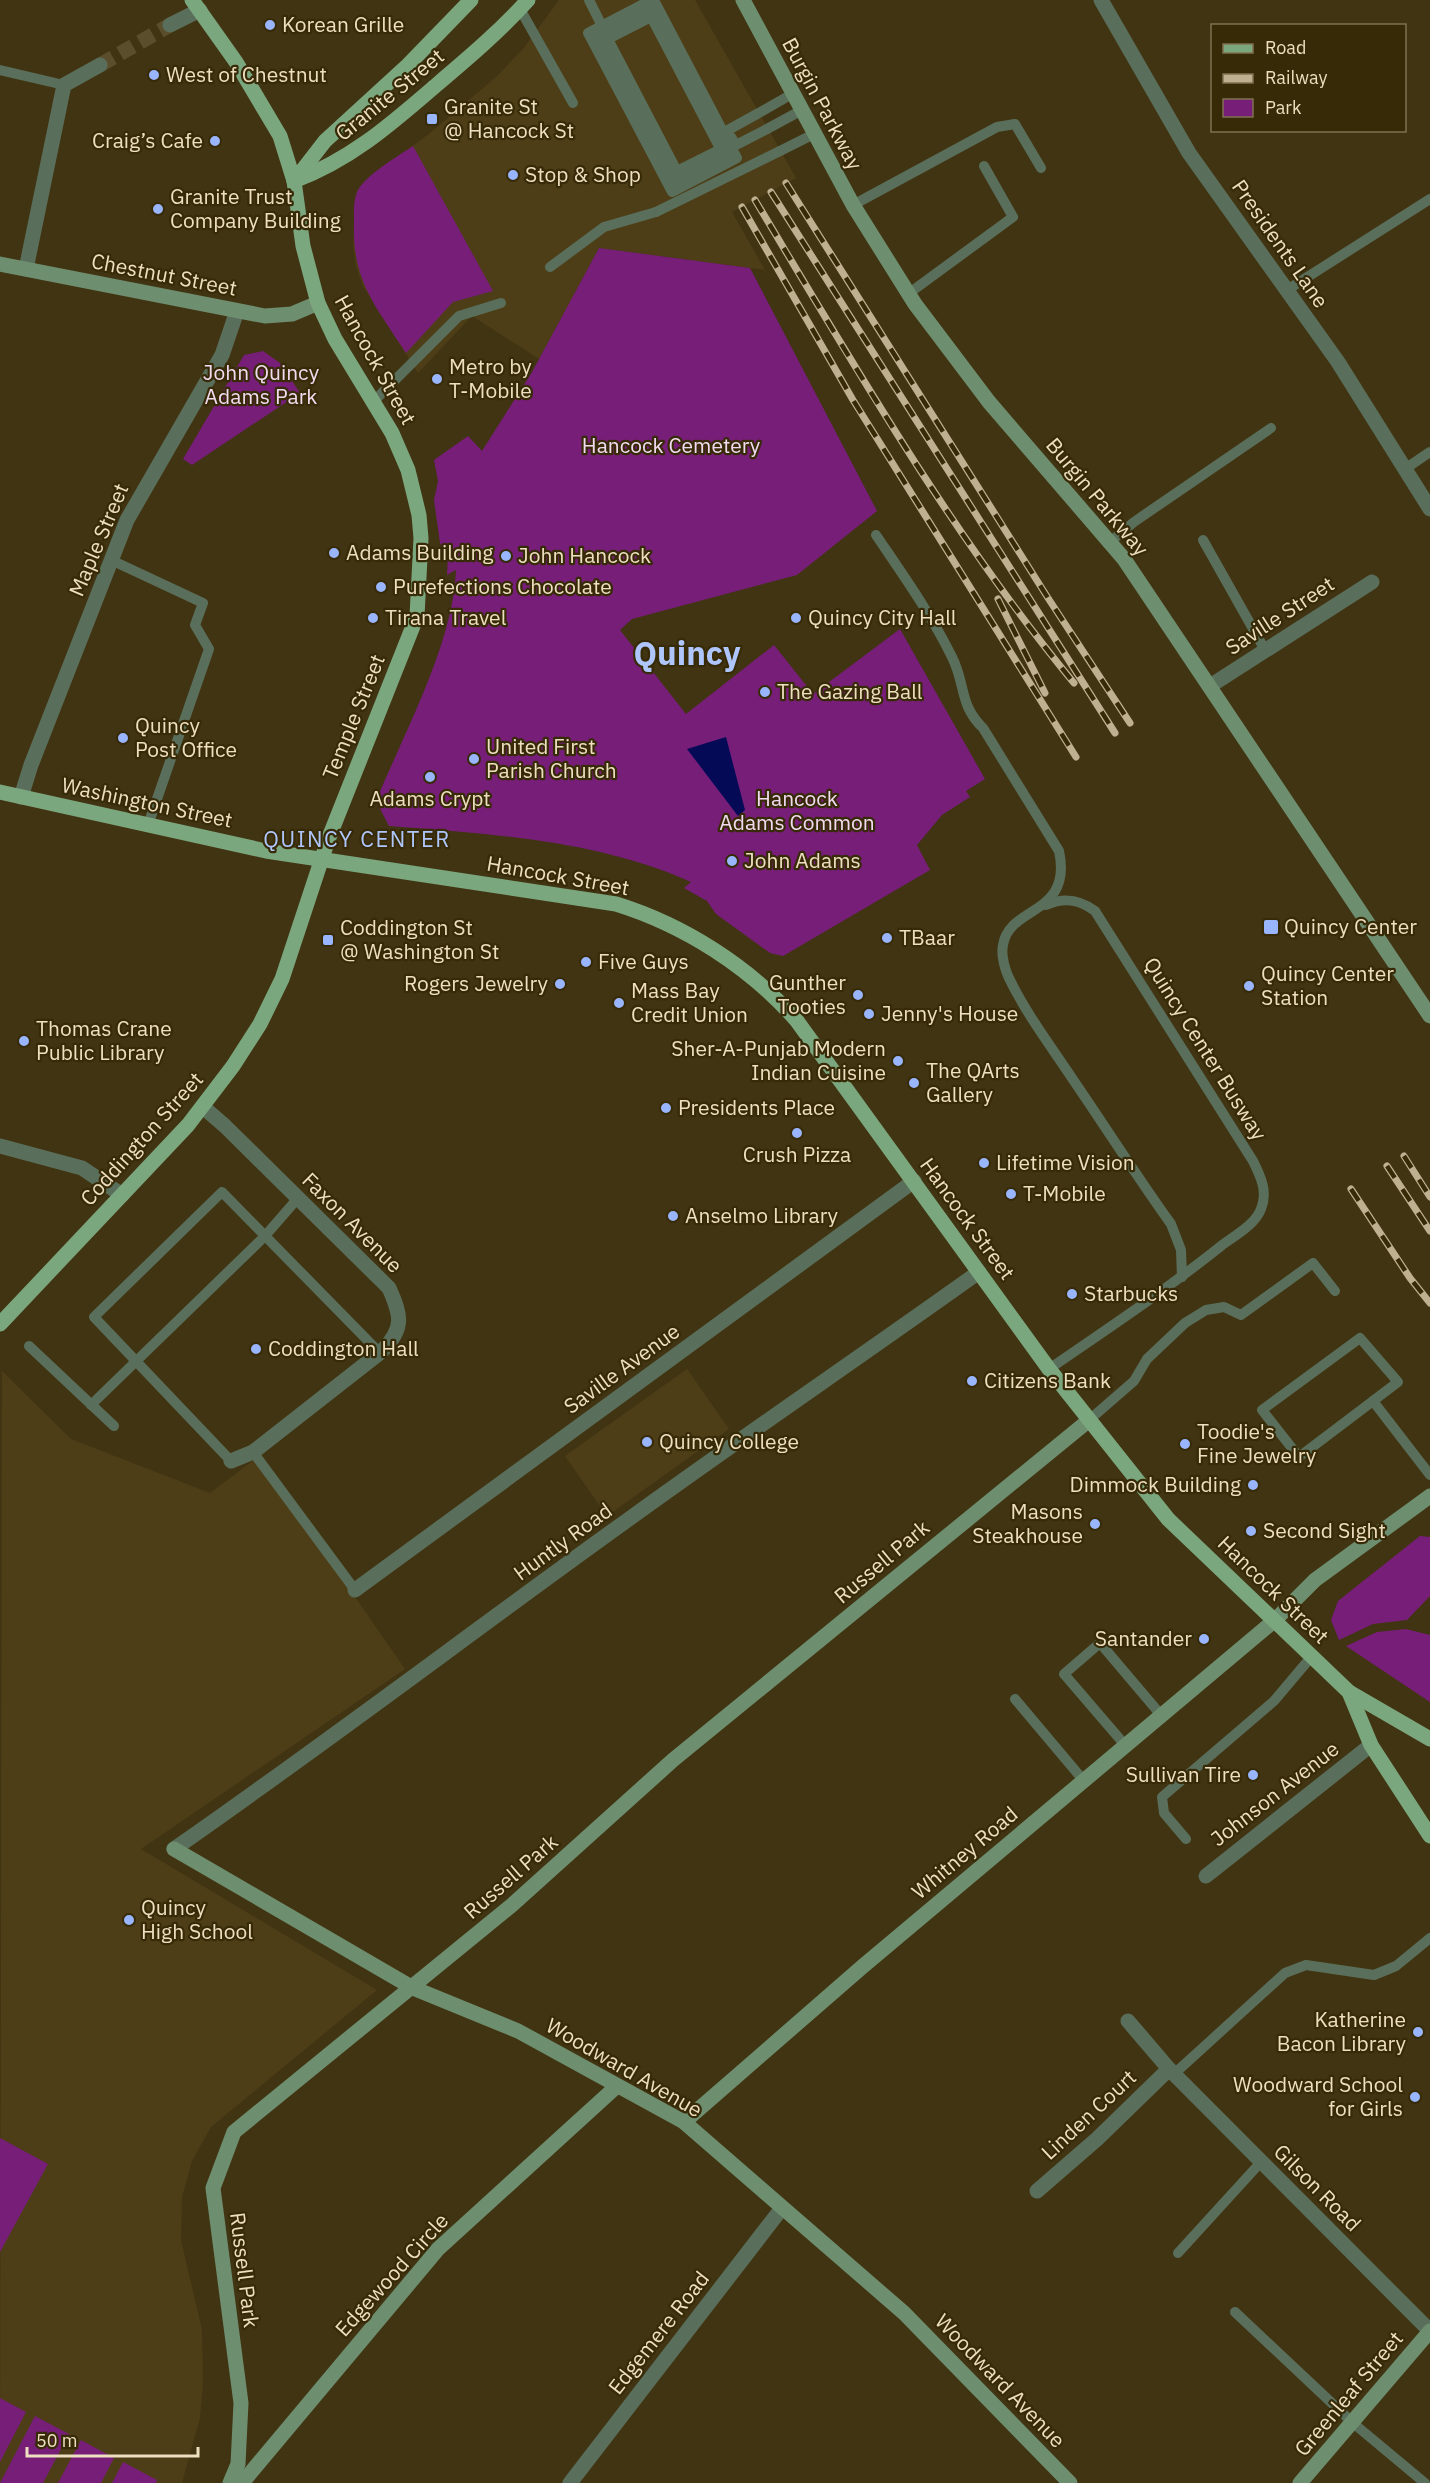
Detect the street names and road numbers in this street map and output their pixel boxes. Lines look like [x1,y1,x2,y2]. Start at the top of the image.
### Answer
street label: Burgin Parkway [776,32,870,175]
street label: Granite Street [329,42,449,147]
street label: Presidents Lane [1226,174,1335,313]
street label: Chestnut Street [89,246,239,302]
street label: Hancock Street [329,290,423,429]
street label: Burgin Parkway [1040,431,1156,562]
street label: Maple Street [62,479,134,600]
street label: Saville Street [1220,570,1339,661]
street label: Temple Street [315,650,391,783]
street label: Washington Street [59,770,235,834]
street label: Hancock Street [485,849,632,901]
street label: Quincy Center Busway [1138,952,1274,1146]
street label: Coddington Street [74,1065,209,1211]
street label: Hancock Street [914,1152,1022,1285]
street label: Faxon Avenue [296,1166,409,1279]
street label: Saville Avenue [558,1317,685,1420]
street label: Huntly Road [508,1496,617,1586]
street label: Russell Park [828,1513,935,1609]
street label: Hancock Street [1212,1529,1335,1649]
street label: Johnson Avenue [1205,1734,1344,1852]
street label: Whitney Road [905,1800,1023,1905]
street label: Russell Park [457,1828,563,1925]
street label: Woodward Avenue [541,2011,708,2123]
street label: Linden Court [1035,2063,1142,2165]
street label: Gilson Road [1268,2138,1367,2237]
street label: Edgewood Circle [328,2207,454,2342]
street label: Russell Park [224,2211,266,2329]
street label: Edgemere Road [601,2265,715,2400]
street label: Woodward Avenue [929,2307,1072,2453]
street label: Greenleaf Street [1288,2325,1409,2462]

